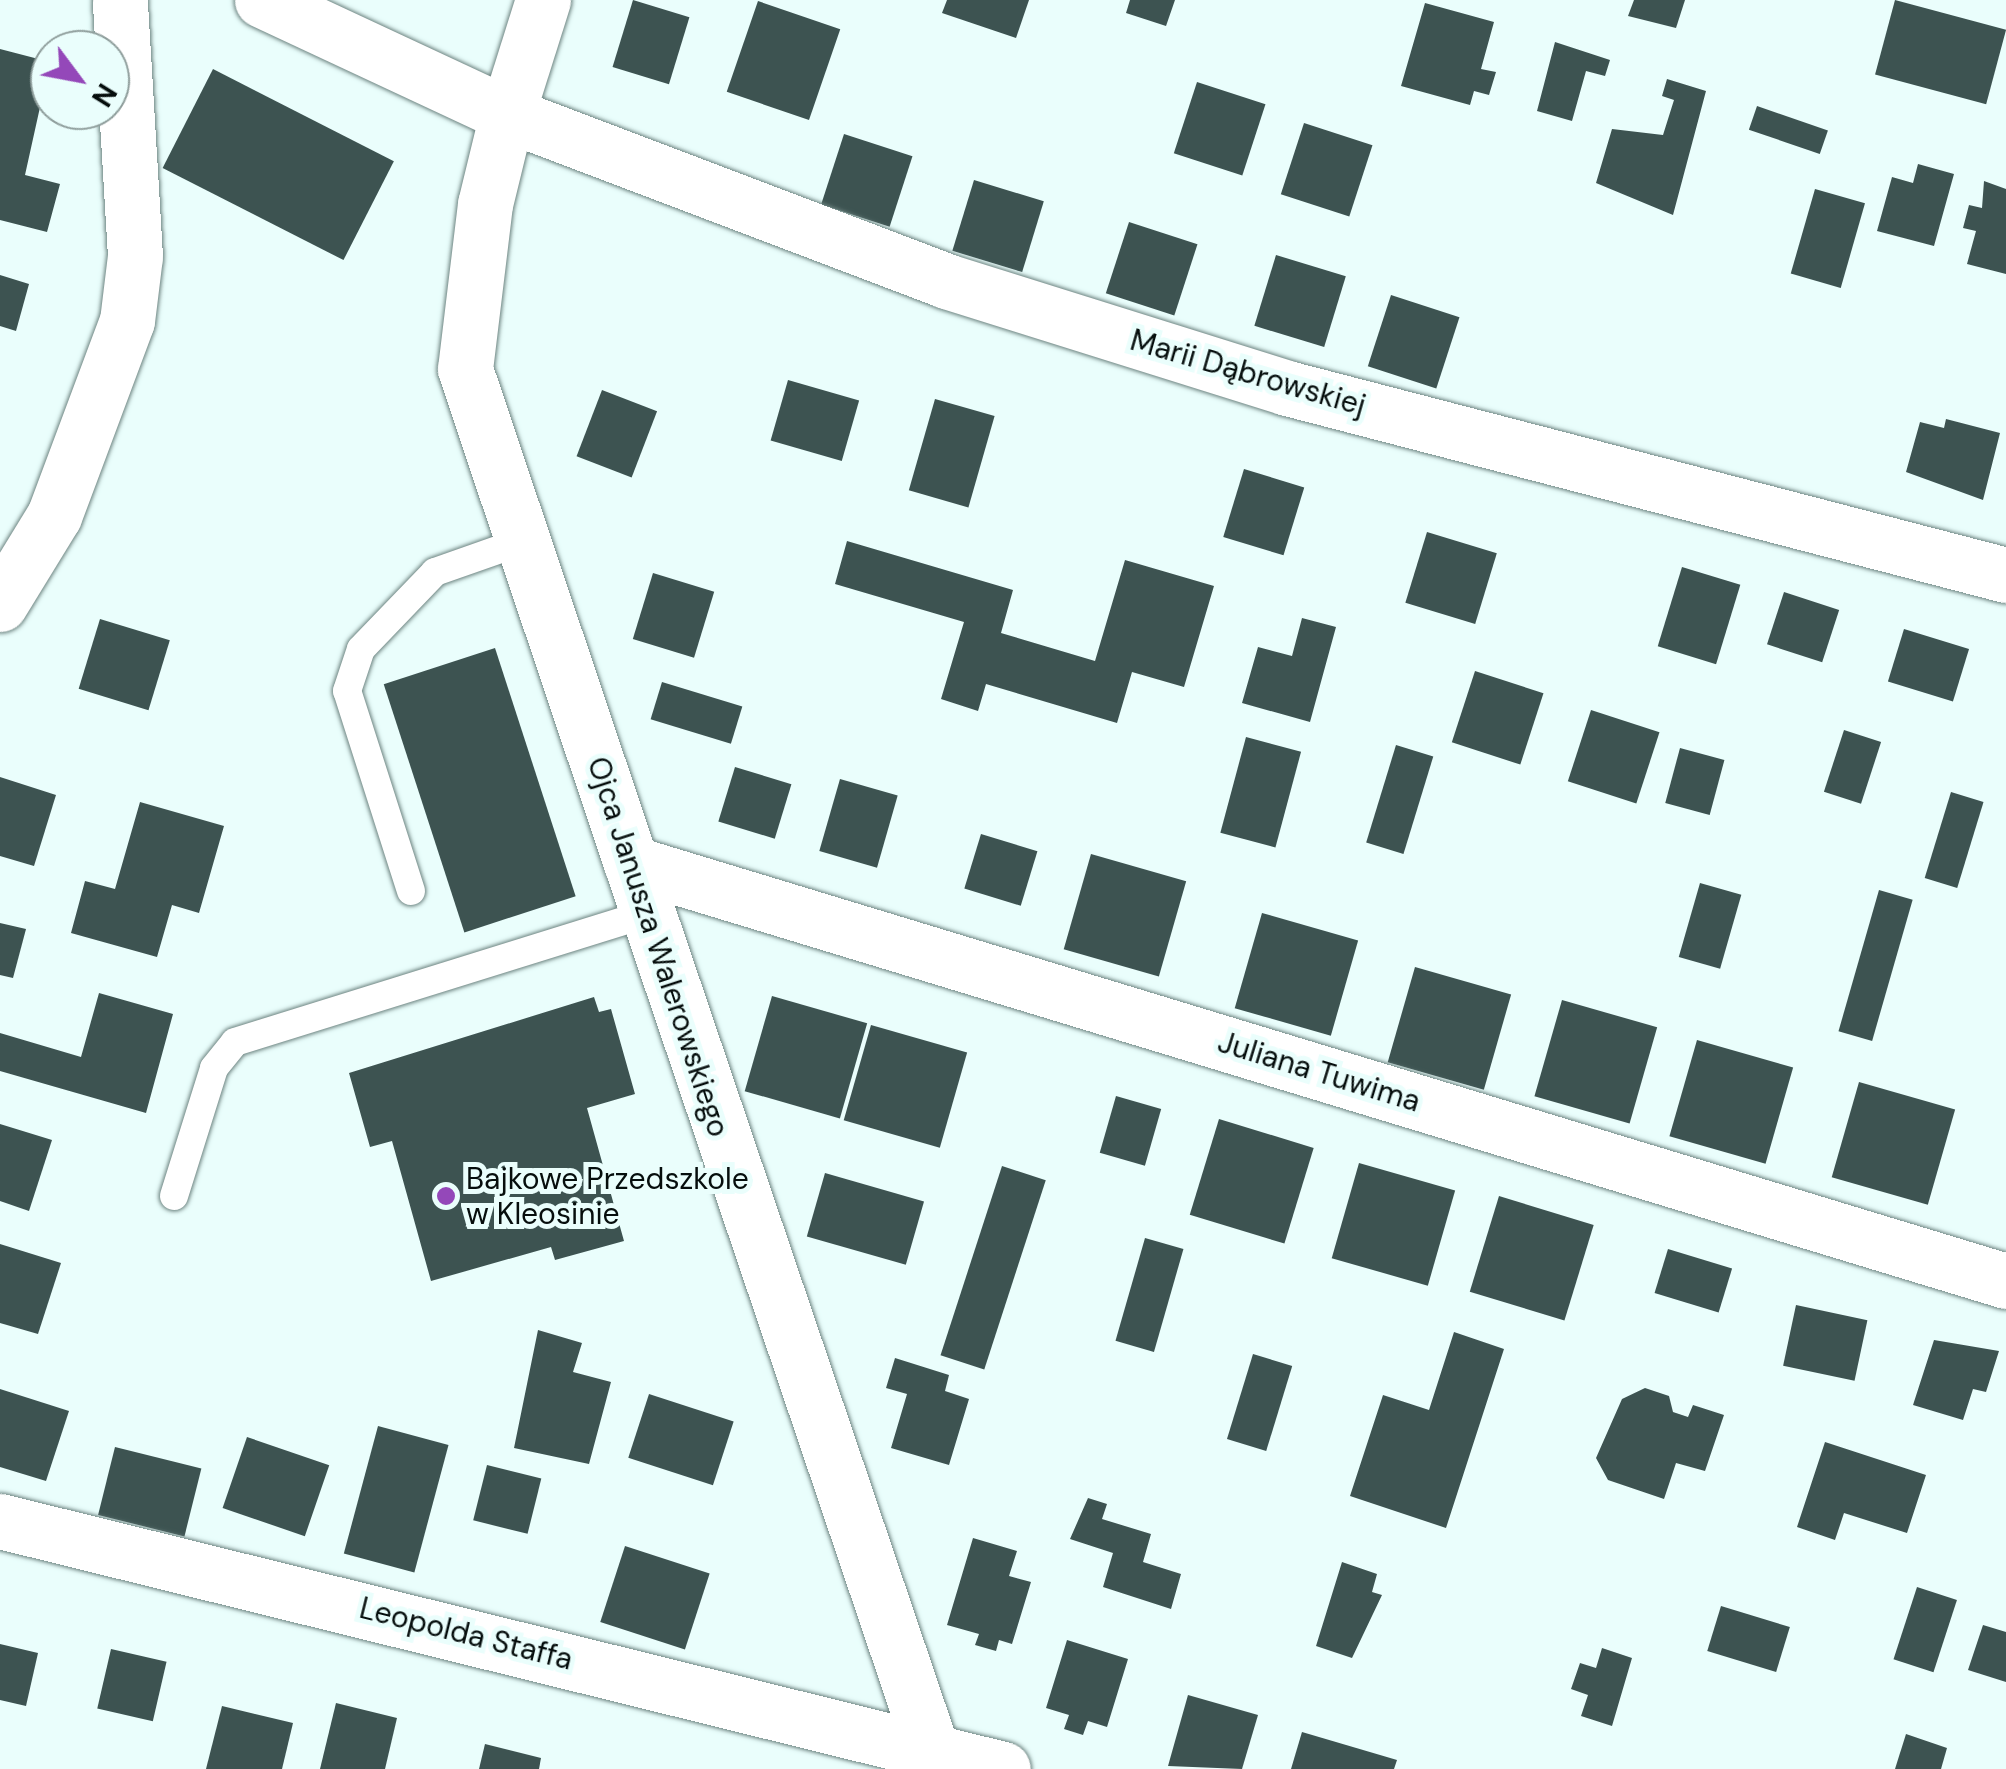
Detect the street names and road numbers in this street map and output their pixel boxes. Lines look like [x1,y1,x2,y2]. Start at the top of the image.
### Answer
street label: Marii Dąbrowskiej [1126,322,1370,424]
street label: Ojca Janusza Walerowskiego [579,752,737,1142]
street label: Juliana Tuwima [1214,1024,1424,1120]
street label: Leopolda Staffa [356,1590,576,1678]

